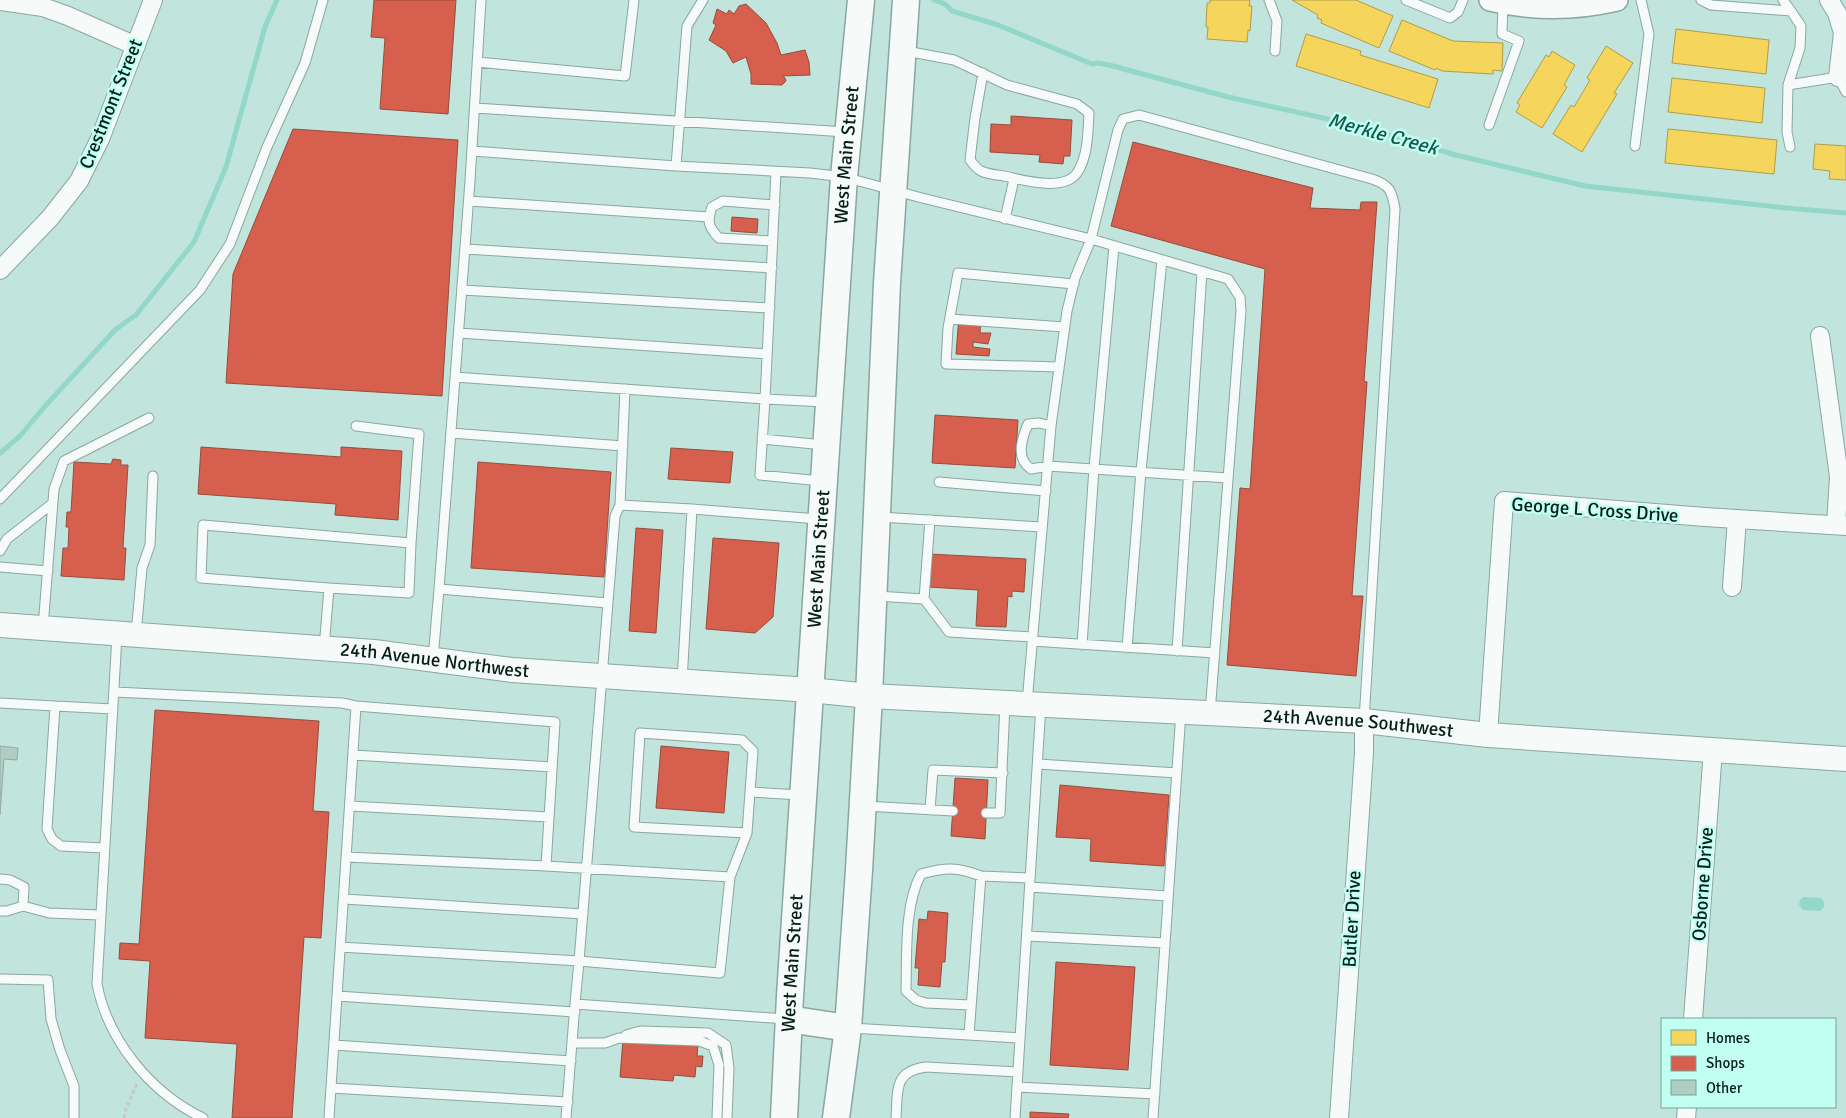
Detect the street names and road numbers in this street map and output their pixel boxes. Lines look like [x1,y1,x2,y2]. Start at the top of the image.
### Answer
street label: Crestmont Street [74,35,148,173]
street label: West Main Street [829,85,865,225]
street label: West Main Street [802,489,835,629]
street label: George L Cross Drive [1511,492,1679,528]
street label: 24th Avenue Northwest [339,638,530,683]
street label: 24th Avenue Southwest [1262,704,1455,743]
street label: Osborne Drive [1687,826,1719,942]
street label: Butler Drive [1337,870,1367,968]
street label: West Main Street [776,893,809,1033]

